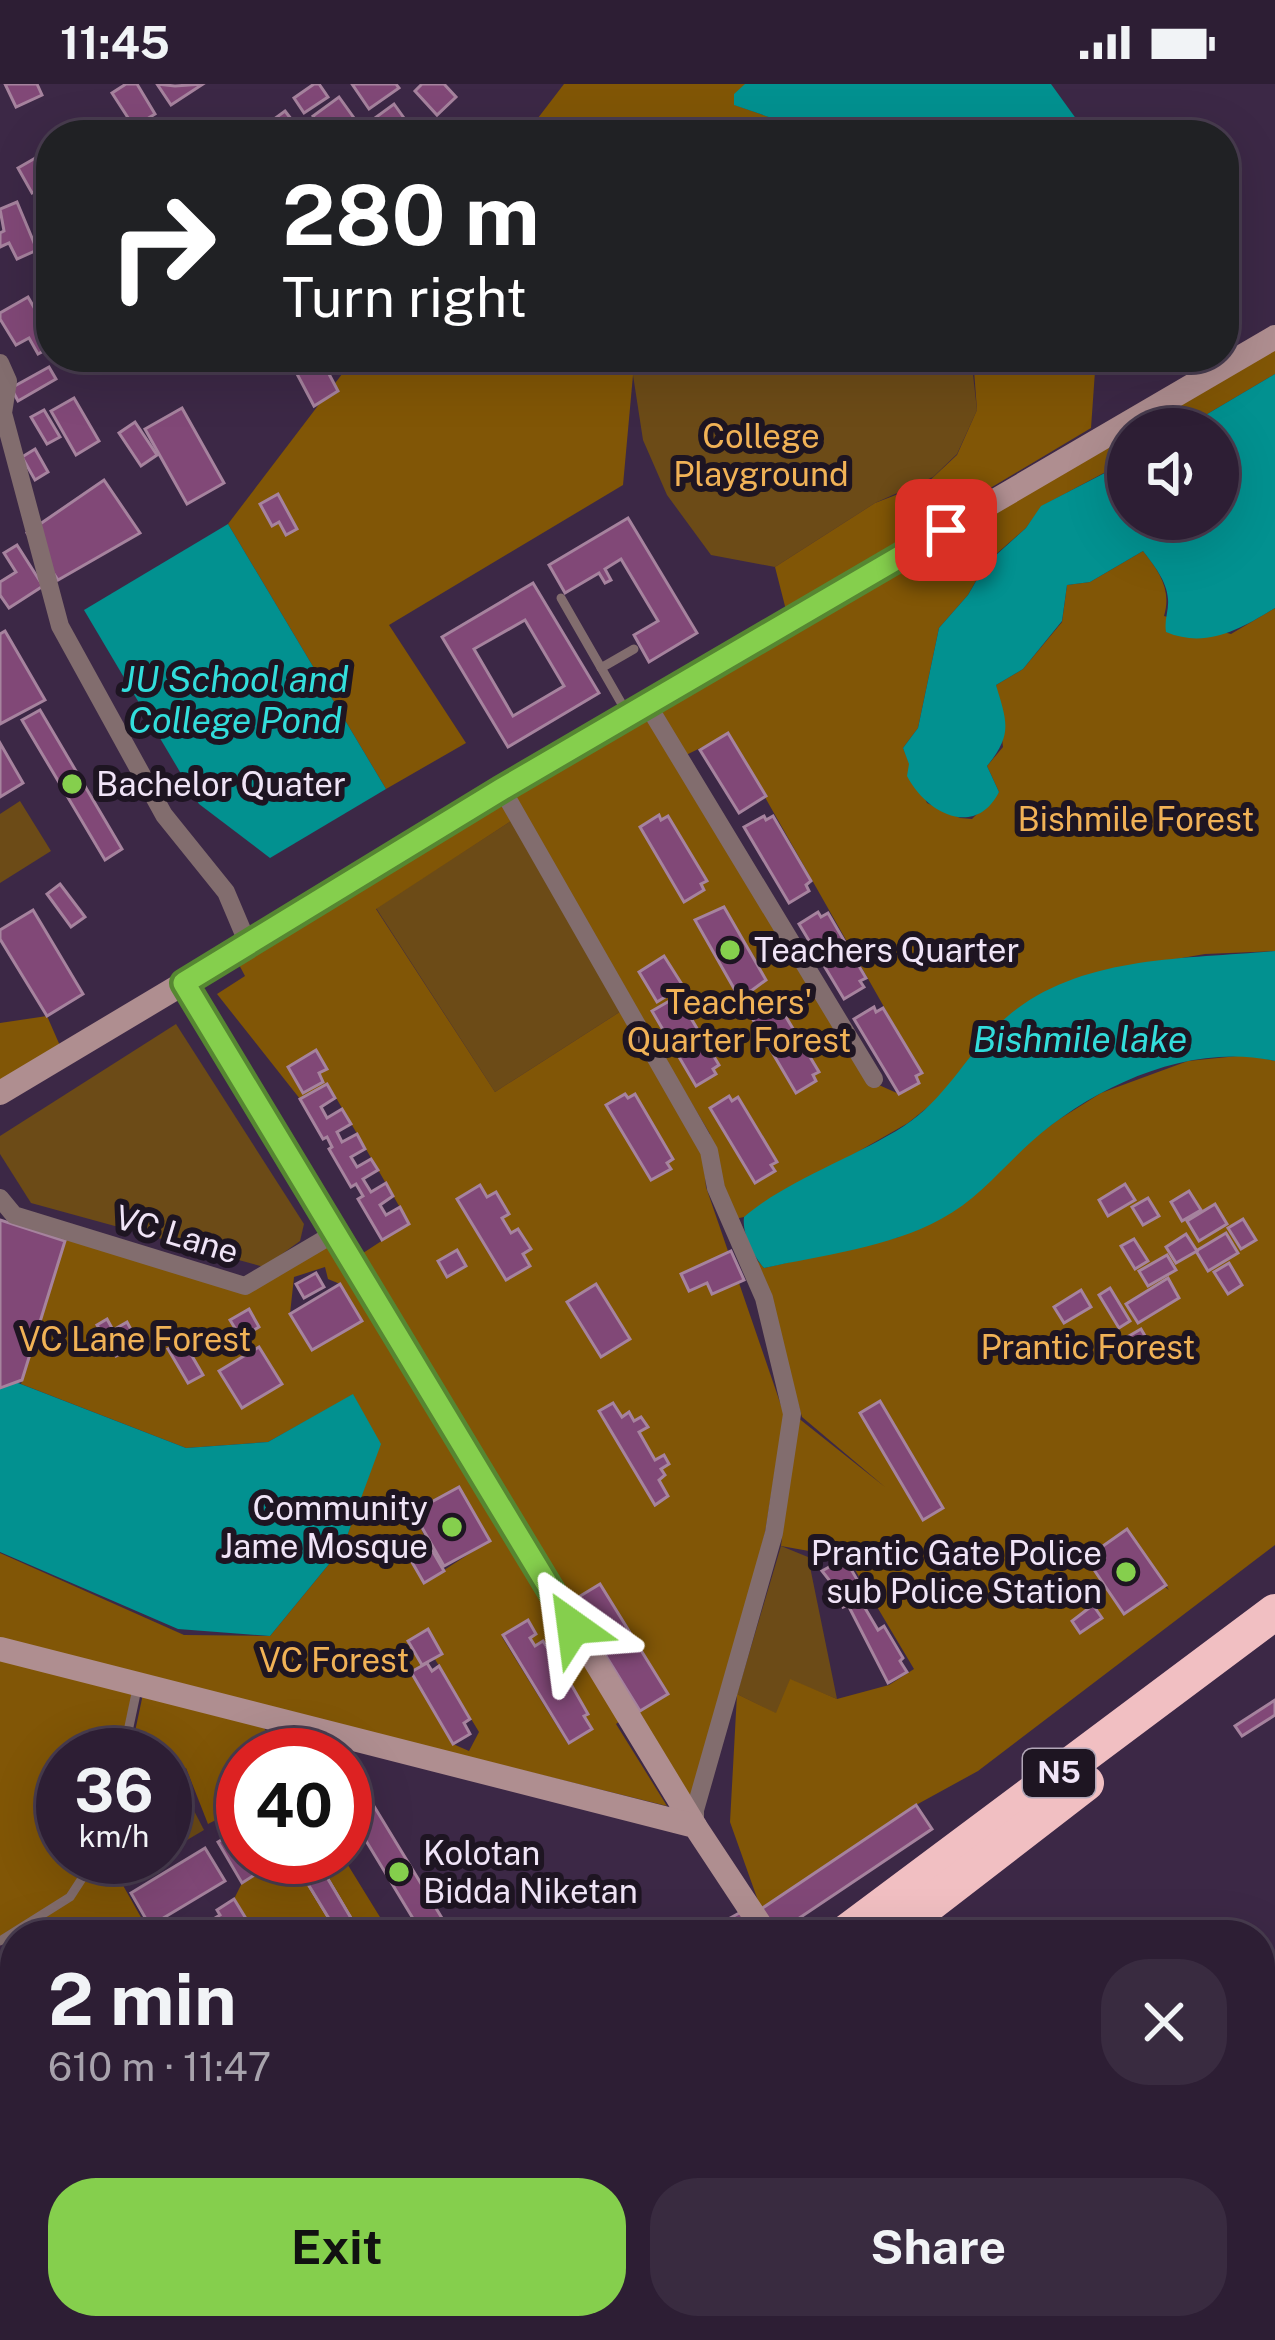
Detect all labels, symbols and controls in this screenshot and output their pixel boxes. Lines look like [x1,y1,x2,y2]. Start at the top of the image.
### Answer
text: 11:45 [60,16,170,69]
text: 280 m [282,165,540,264]
icon: right [84,168,240,324]
text: Turn right [282,266,527,329]
map controls [1107,408,1239,540]
button: sound [1107,408,1239,540]
park label: College Playground [673,417,849,493]
pin [895,479,997,581]
icon: arrive [913,497,979,563]
water label: JU School and College Pond [121,658,349,741]
place label: Bachelor Quater [96,765,346,803]
marker: Bachelor Quater [59,771,85,797]
park label: Bishmile Forest [1018,800,1254,838]
place label: Teachers Quarter [754,931,1019,969]
marker: Teachers Quarter [717,937,743,963]
park label: Teachers' Quarter Forest [627,983,851,1059]
water label: Bishmile lake [973,1018,1187,1060]
street label: VC Lane [111,1197,243,1271]
park label: VC Lane Forest [19,1320,251,1358]
park label: Prantic Forest [981,1328,1195,1366]
place label: Community Jame Mosque [220,1489,428,1565]
marker: Community Jame Mosque [439,1514,465,1540]
place label: Prantic Gate Police sub Police Station [811,1534,1102,1610]
marker: Prantic Gate Police sub Police Station [1113,1559,1139,1585]
position arrow [510,1564,636,1690]
park label: VC Forest [259,1641,409,1679]
speed limit sign: 40 [216,1728,372,1884]
road number: N5 [1023,1749,1095,1797]
text: 36 [74,1755,154,1826]
text: km/h [79,1818,149,1854]
place label: Kolotan Bidda Niketan [423,1834,638,1910]
marker: Kolotan Bidda Niketan [386,1859,412,1885]
text: 2 min [48,1957,237,2041]
button: close [1101,1959,1227,2085]
text: 610 m · 11:47 [48,2044,271,2090]
button: Exit [48,2178,626,2316]
button: Share [650,2178,1227,2316]

